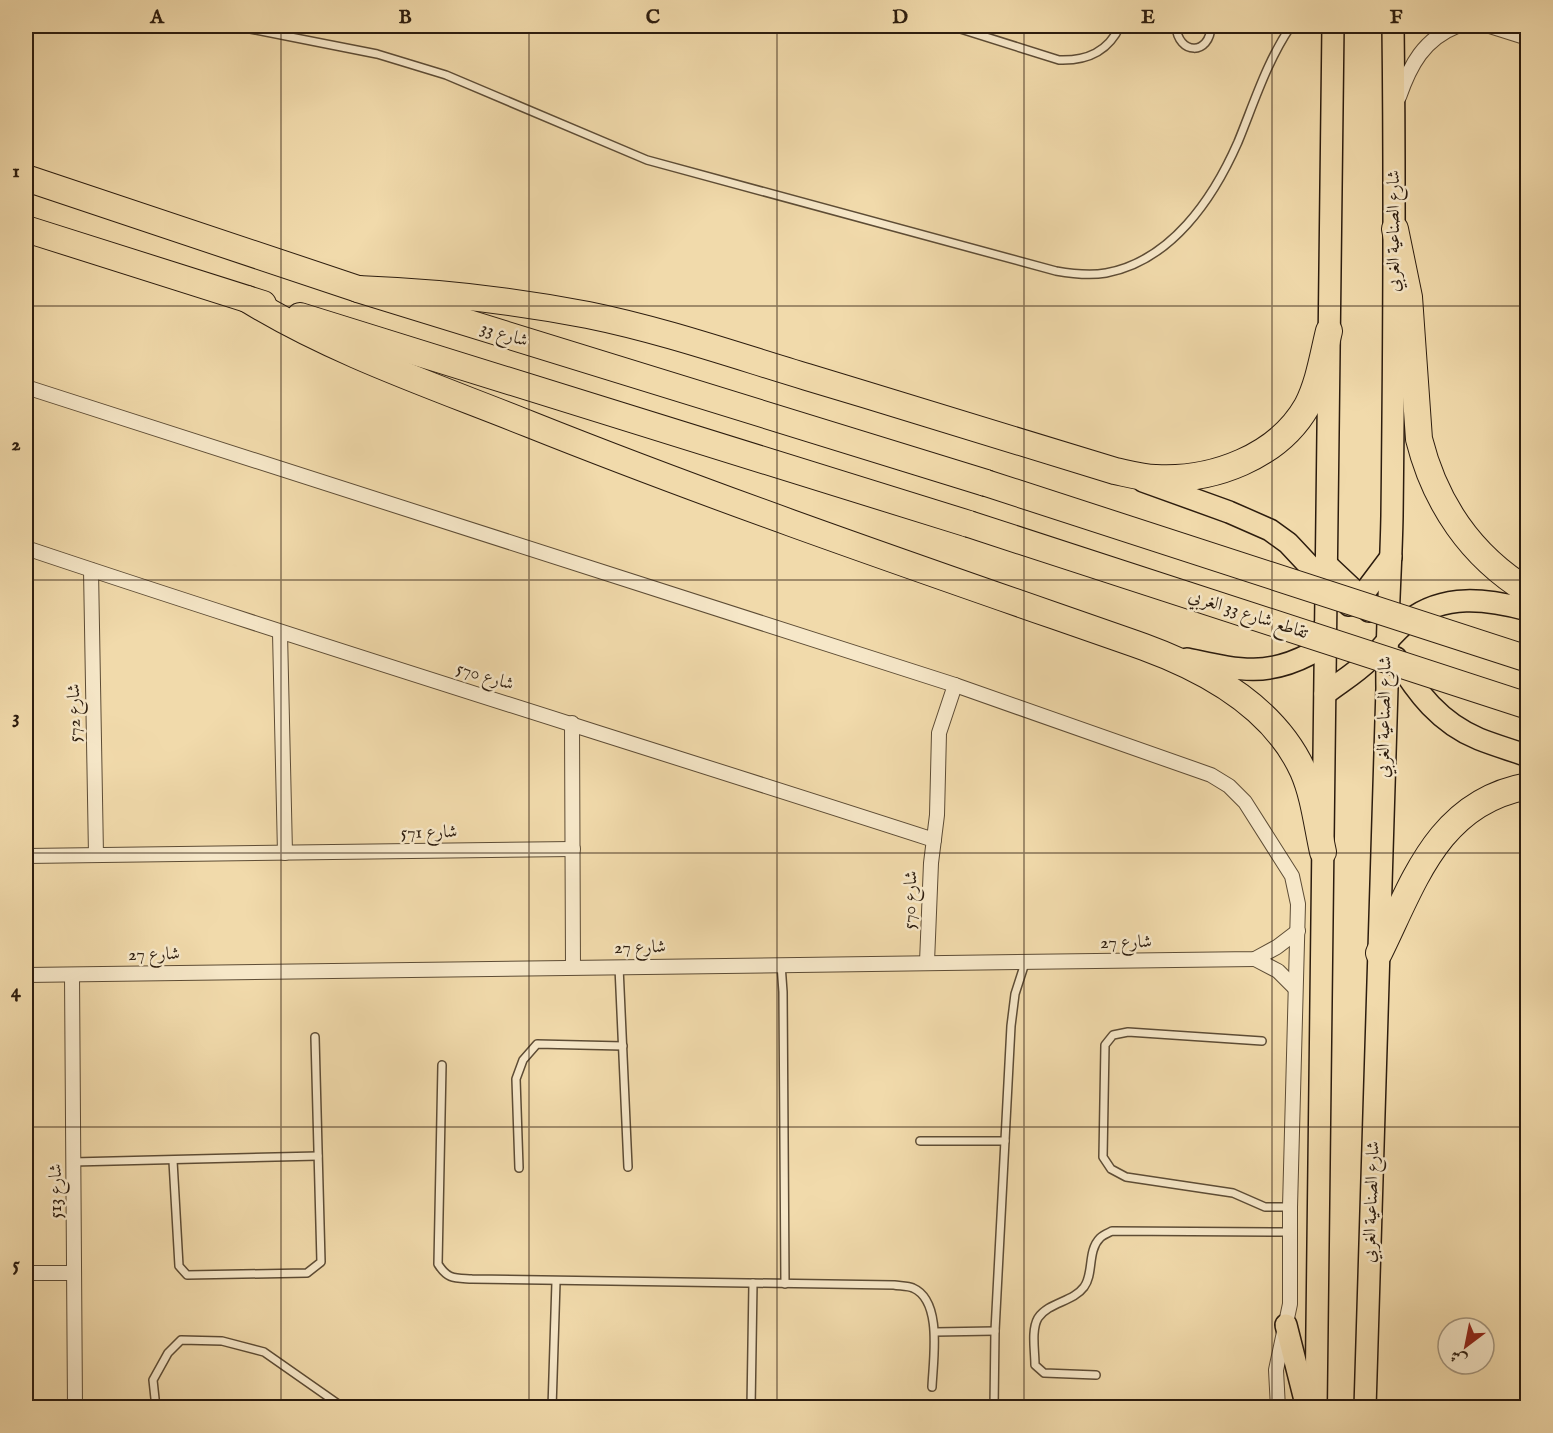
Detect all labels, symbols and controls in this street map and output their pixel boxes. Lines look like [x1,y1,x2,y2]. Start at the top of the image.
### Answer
text: A [149,5,165,30]
text: B [398,5,412,30]
text: C [646,5,660,30]
text: D [892,5,908,30]
text: E [1141,5,1155,30]
text: F [1390,5,1403,30]
text: 1 [12,159,20,184]
street label: شارع الصناعية الغربي [1383,170,1408,292]
street label: شارع 33 [477,317,531,355]
text: 2 [11,432,21,457]
street label: تقاطع شارع 33 الغربي [1184,585,1311,648]
street label: شارع الصناعية الغربي [1372,656,1400,778]
street label: شارع 570 [453,657,517,699]
street label: شارع 572 [63,683,89,742]
text: 3 [12,705,20,730]
street label: شارع 571 [400,821,458,847]
street label: شارع 570 [898,870,926,930]
street label: شارع 27 [1100,931,1152,957]
street label: شارع 27 [614,936,666,962]
street label: شارع 27 [128,943,180,969]
text: 4 [11,979,22,1004]
street label: شارع الصناعية الغربي [1358,1141,1388,1263]
street label: شارع 513 [45,1163,70,1219]
text: 5 [12,1252,20,1277]
north arrow [1436,1316,1496,1376]
text: ش [1447,1344,1471,1370]

